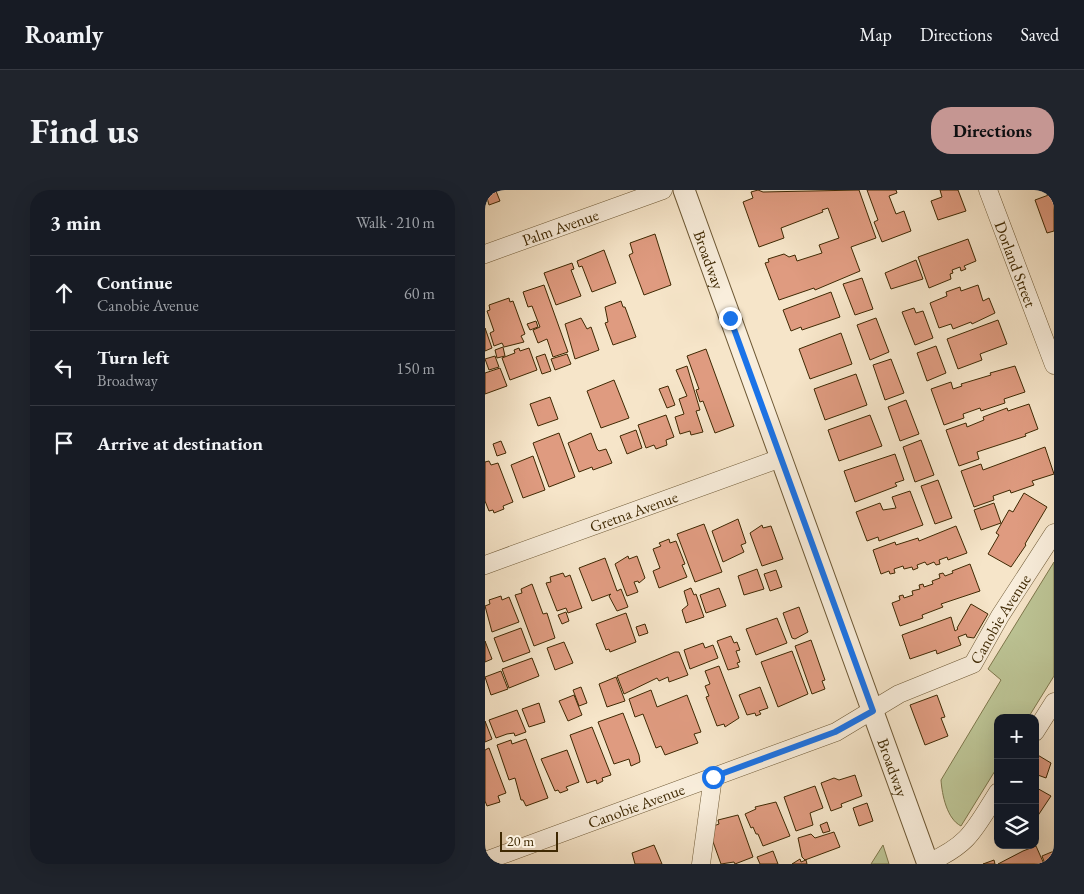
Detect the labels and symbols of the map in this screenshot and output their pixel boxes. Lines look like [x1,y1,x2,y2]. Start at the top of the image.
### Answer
street label: Palm Avenue [519,204,602,251]
street label: Dorland Street [990,218,1041,310]
street label: Broadway [688,228,729,293]
route end [719,307,742,330]
street label: Gretna Avenue [587,486,681,537]
street label: Canobie Avenue [965,570,1036,668]
street label: Broadway [872,735,913,801]
route start [702,766,725,789]
street label: Canobie Avenue [585,779,688,833]
scale bar [500,829,557,852]

